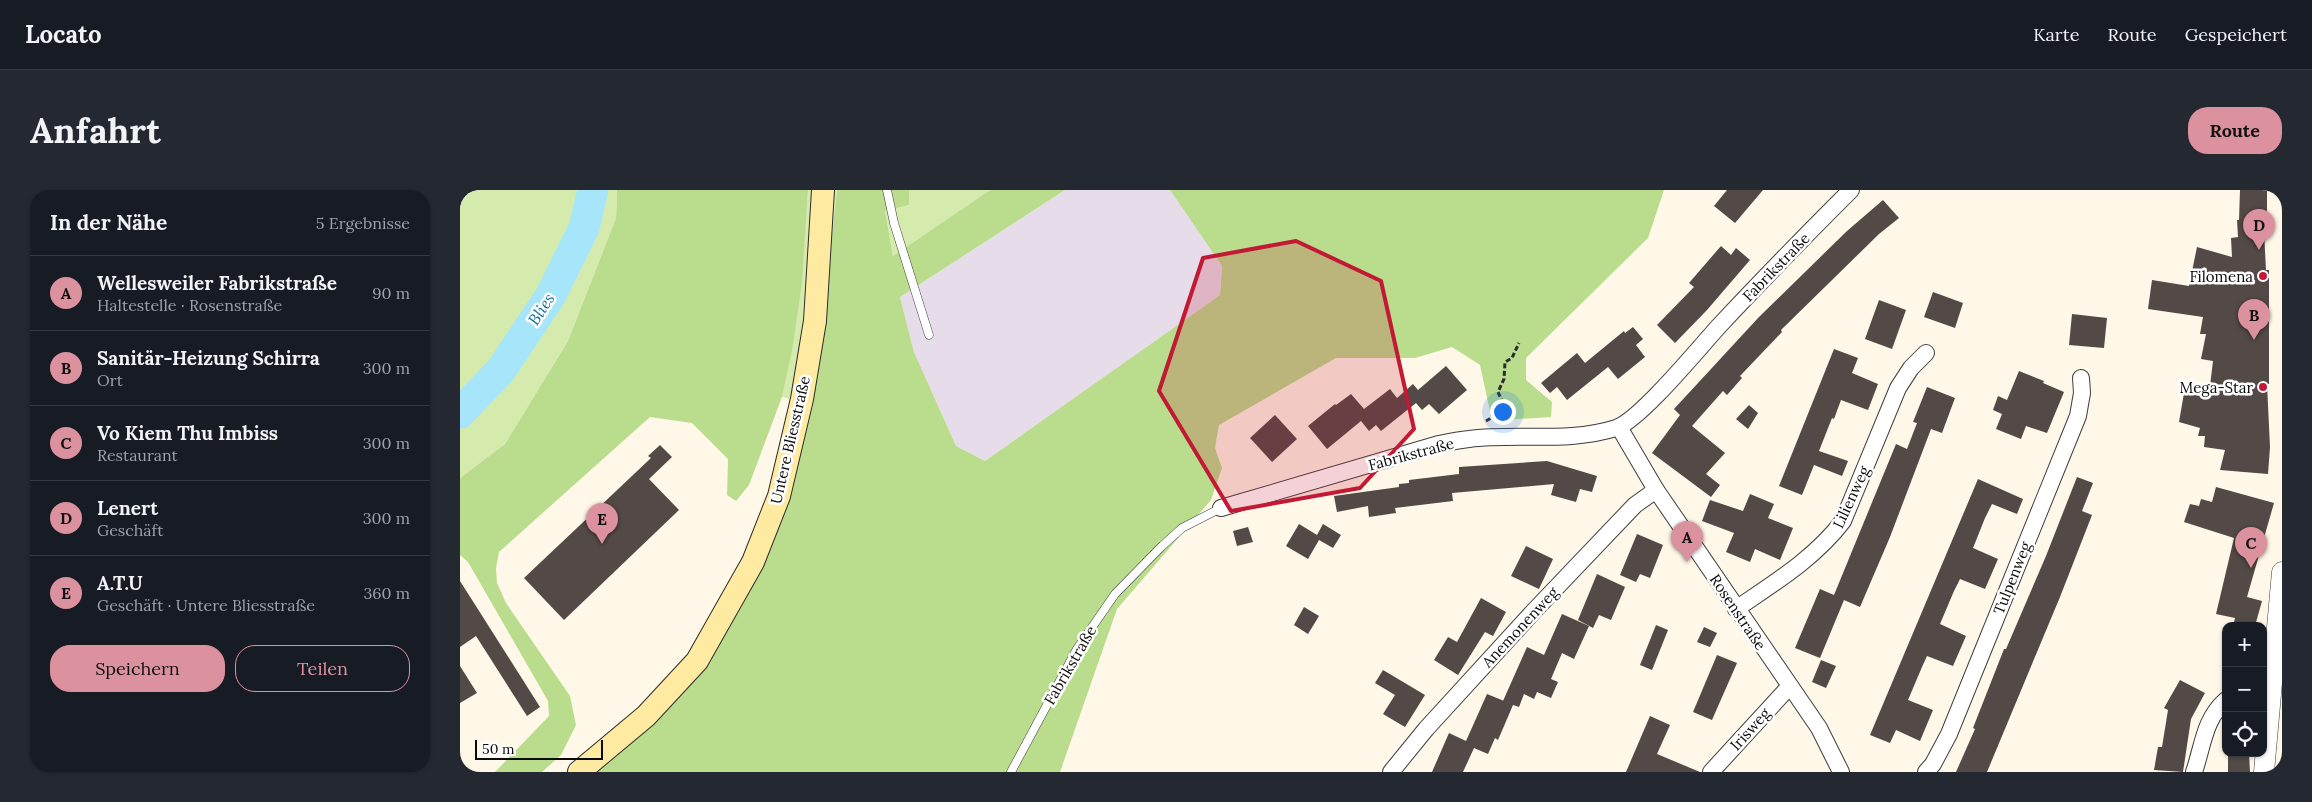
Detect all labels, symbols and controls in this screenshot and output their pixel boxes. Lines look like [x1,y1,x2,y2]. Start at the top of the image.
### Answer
text: Locato [25,19,102,50]
text: Karte [2033,23,2079,46]
text: Route [2107,23,2157,46]
text: Gespeichert [2185,23,2287,46]
button: Route [2188,107,2282,154]
text: Anfahrt [30,108,161,153]
text: In der Nähe [50,209,167,236]
pin: D [2243,209,2275,250]
text: 5 Ergebnisse [316,213,410,233]
street label: Fabrikstraße [1739,229,1813,305]
place label: Filomena [2189,267,2253,286]
marker: Filomena [2257,270,2269,282]
text: Wellesweiler Fabrikstraße [97,271,337,295]
text: A [61,283,71,303]
text: 90 m [372,283,410,303]
water label: Blies [523,289,559,329]
text: Haltestelle · Rosenstraße [97,295,282,315]
pin: B [2238,299,2270,340]
text: Sanitär-Heizung Schirra [97,346,320,370]
text: B [61,358,71,378]
text: 300 m [363,358,410,378]
text: Ort [97,370,123,390]
street label: Untere Bliesstraße [766,374,814,506]
place label: Mega-Star [2180,378,2253,397]
marker: Mega-Star [2257,381,2269,393]
your location [1490,399,1516,425]
text: Vo Kiem Thu Imbiss [97,421,278,445]
text: C [60,433,72,453]
text: 300 m [363,433,410,453]
street label: Fabrikstraße [1366,433,1456,475]
text: Restaurant [97,445,178,465]
street label: Lilienweg [1828,462,1874,531]
text: Lenert [97,496,158,520]
pin: E [586,503,618,544]
text: D [60,508,72,528]
text: 300 m [363,508,410,528]
text: Geschäft [97,520,163,540]
pin: A [1671,521,1703,562]
pin: C [2235,527,2267,568]
street label: Tulpenweg [1989,538,2035,617]
street label: Rosenstraße [1706,570,1770,654]
text: A.T.U [97,571,143,595]
street label: Anemonenweg [1477,582,1563,672]
text: E [61,583,71,603]
text: 360 m [363,583,410,603]
text: Geschäft · Untere Bliesstraße [97,595,315,615]
street label: Fabrikstraße [1040,622,1100,708]
map controls [2222,622,2267,757]
button: + [2222,622,2267,667]
button: Speichern [50,645,225,692]
button: Teilen [235,645,410,692]
button: − [2222,667,2267,712]
street label: Irisweg [1726,703,1775,754]
button: locate [2222,712,2267,757]
scale bar [475,737,602,760]
text: 50 m [482,740,515,758]

